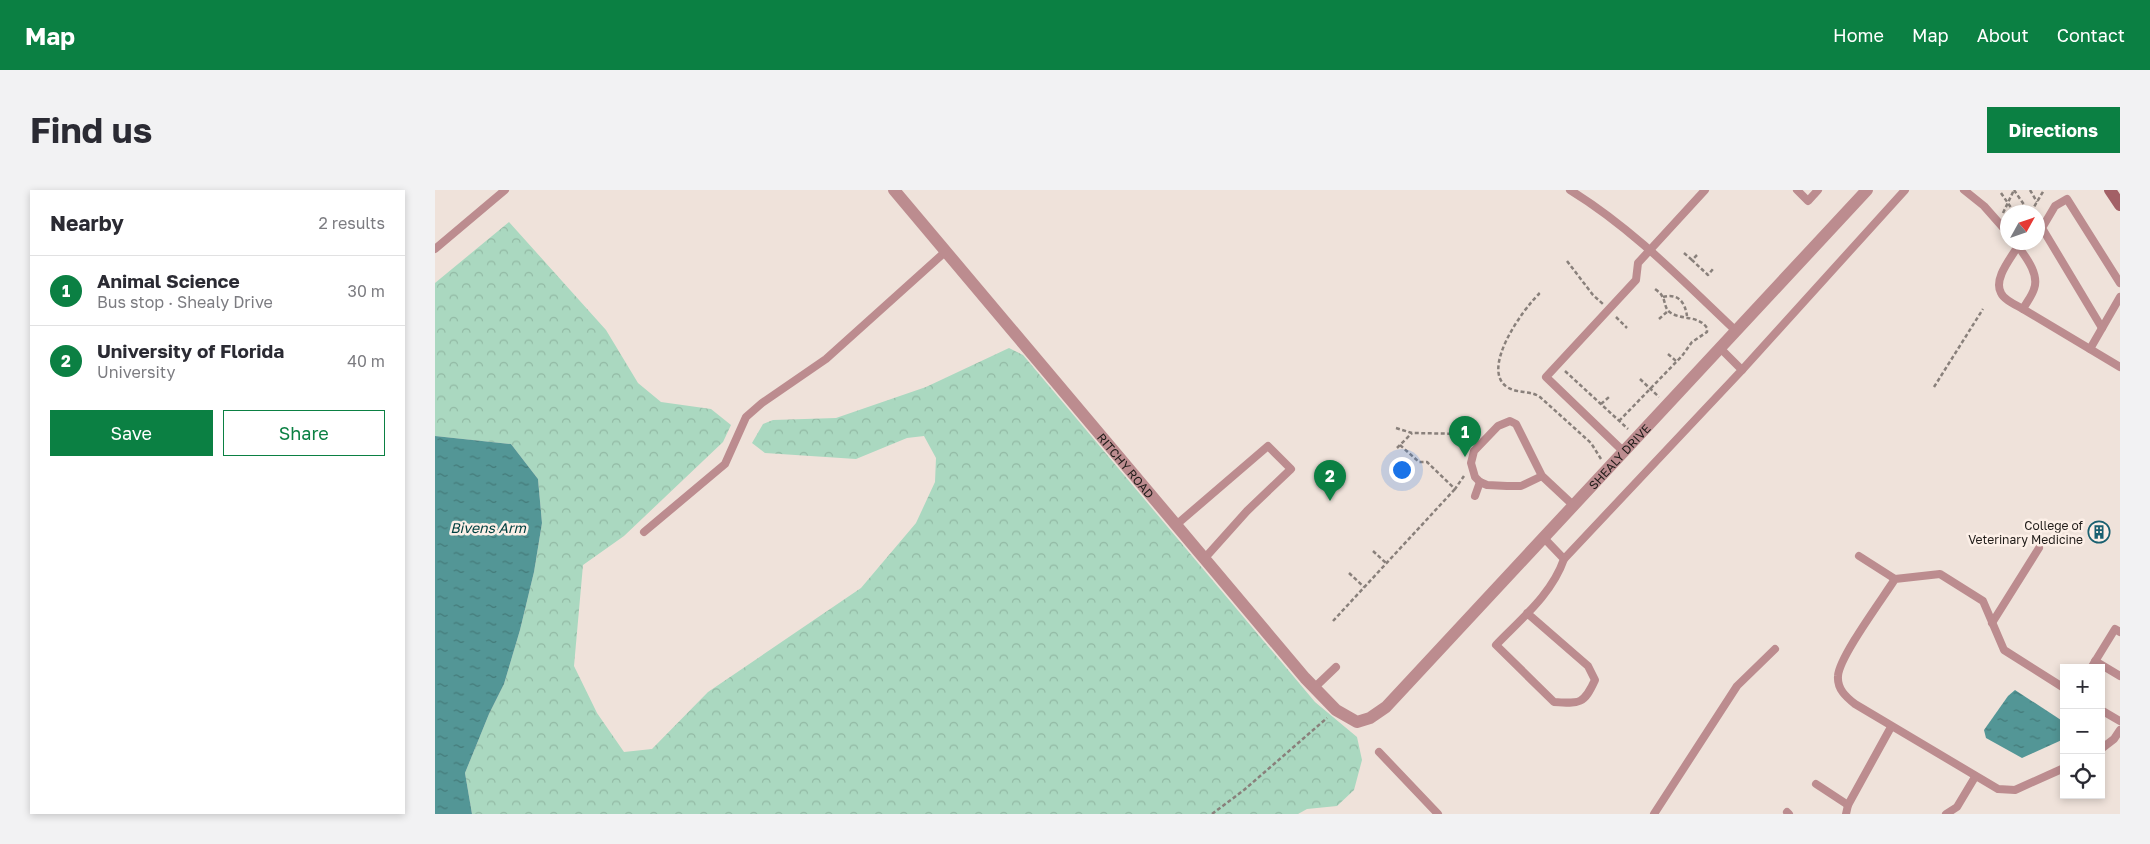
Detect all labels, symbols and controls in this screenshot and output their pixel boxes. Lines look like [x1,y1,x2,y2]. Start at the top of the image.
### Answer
text: Map [25,21,75,50]
text: Home [1833,24,1884,46]
text: Map [1912,24,1949,46]
text: About [1977,24,2029,46]
text: Contact [2057,24,2125,46]
button: Directions [1987,107,2120,153]
text: Find us [30,109,152,151]
north arrow [2000,205,2045,250]
text: Nearby [50,210,124,236]
text: 2 results [319,213,385,233]
text: Animal Science [97,269,240,292]
text: 1 [62,281,70,301]
text: 30 m [348,281,385,301]
text: Bus stop · Shealy Drive [97,292,273,312]
text: University of Florida [97,339,284,362]
text: 2 [61,351,71,371]
text: 40 m [347,351,385,371]
text: University [97,362,175,382]
button: Save [50,410,213,456]
button: Share [223,410,385,456]
pin: 1 [1449,416,1481,457]
street label: SHEALY DRIVE [1585,421,1653,492]
street label: RITCHY ROAD [1094,430,1158,501]
your location [1389,457,1415,483]
pin: 2 [1314,460,1346,501]
place label: College of Veterinary Medicine [1968,518,2084,547]
water label: Bivens Arm [450,519,526,536]
building icon: College of Veterinary Medicine [2087,520,2111,544]
map controls [2060,664,2105,799]
button: + [2060,664,2105,709]
button: − [2060,709,2105,754]
button: locate [2060,754,2105,799]

